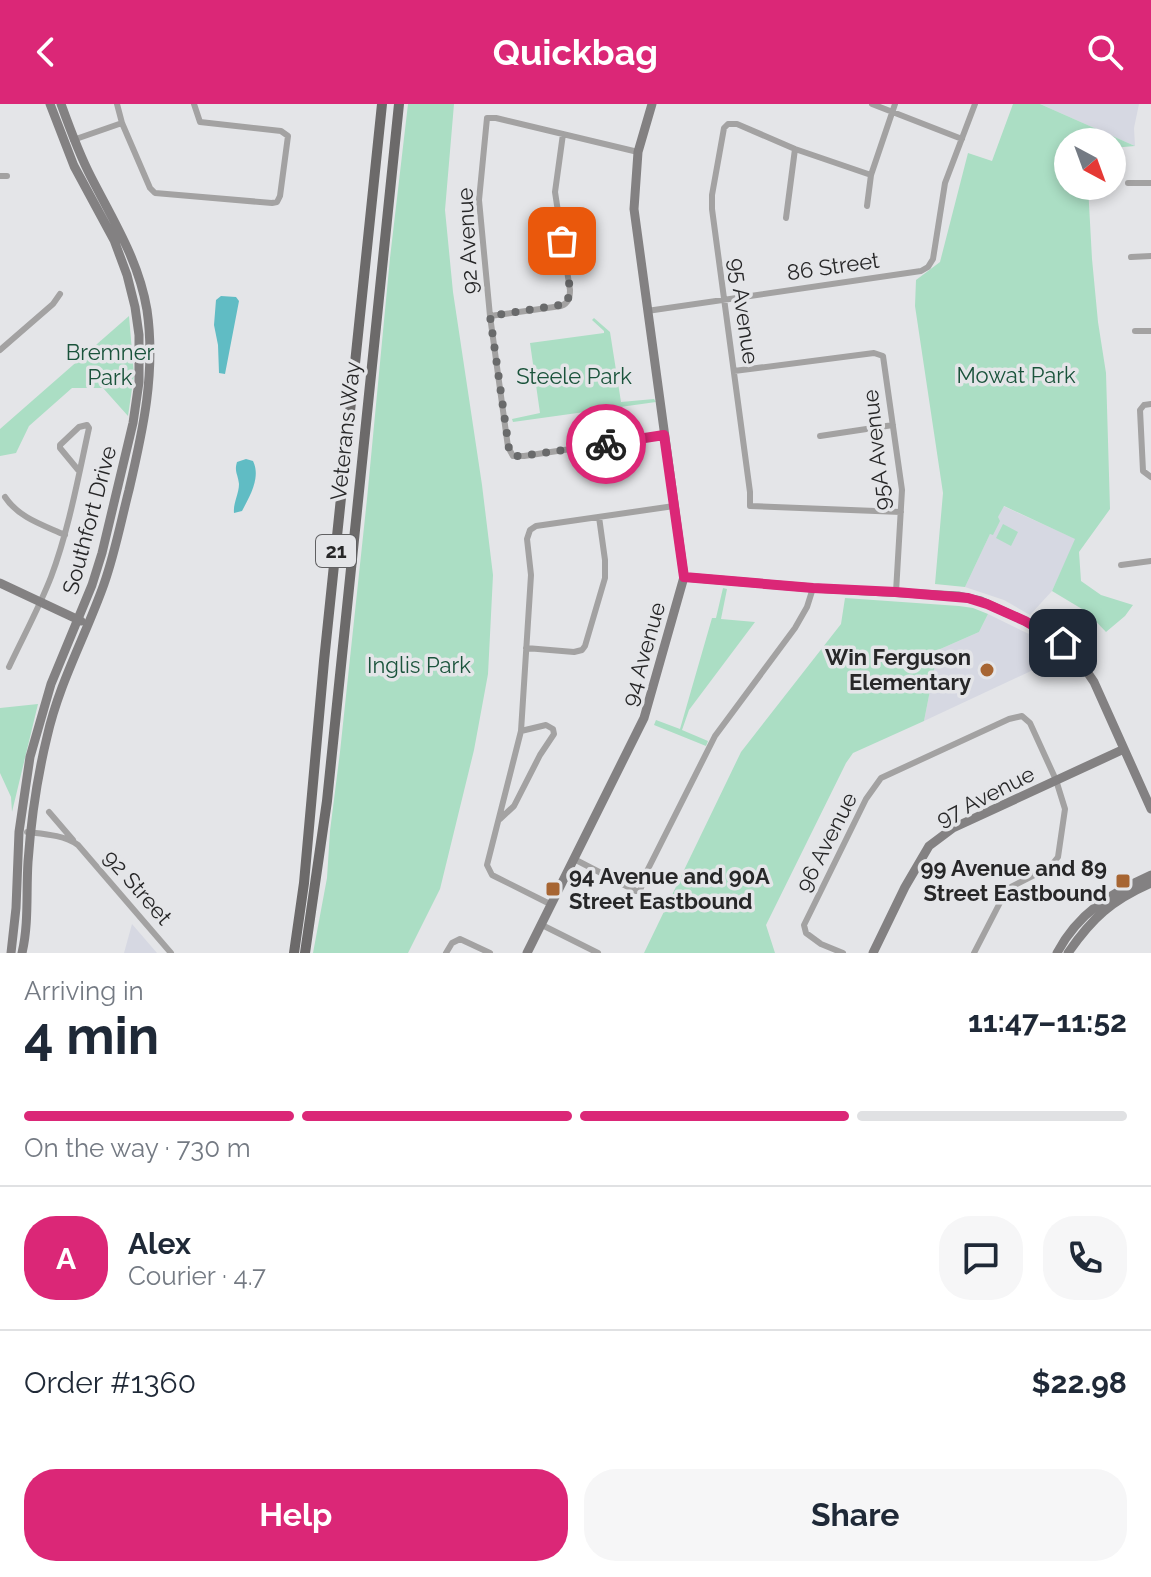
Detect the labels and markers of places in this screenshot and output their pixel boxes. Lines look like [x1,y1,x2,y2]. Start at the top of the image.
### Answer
pin [528,207,596,275]
pin [1029,609,1097,677]
place label: Win Ferguson Elementary [825,644,971,695]
marker: Win Ferguson Elementary [978,661,996,679]
place label: 99 Avenue and 89 Street Eastbound [921,855,1107,906]
place label: 94 Avenue and 90A Street Eastbound [569,863,770,914]
marker: 99 Avenue and 89 Street Eastbound [1114,872,1132,890]
marker: 94 Avenue and 90A Street Eastbound [544,880,562,898]

